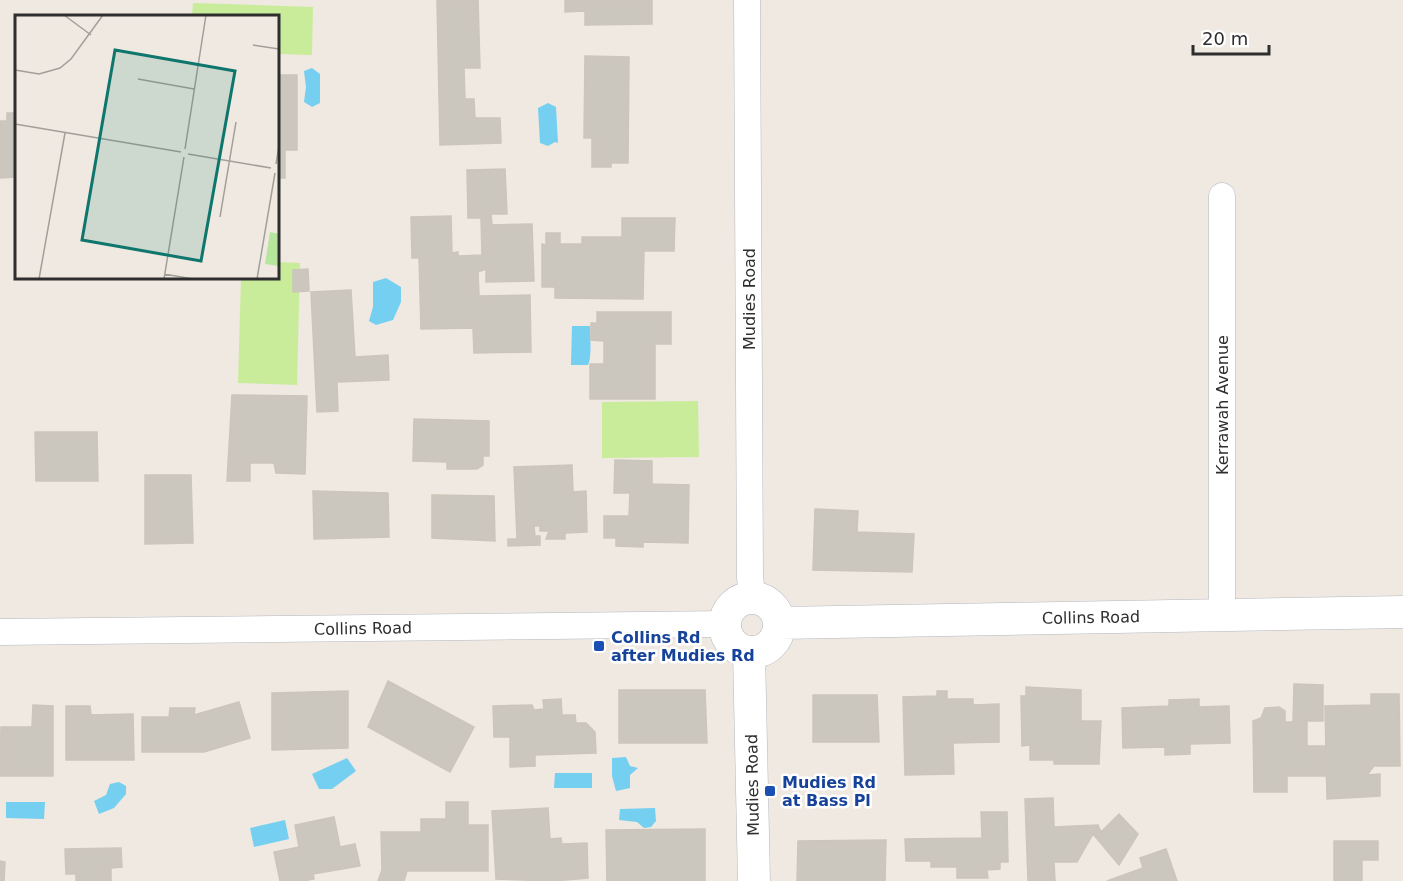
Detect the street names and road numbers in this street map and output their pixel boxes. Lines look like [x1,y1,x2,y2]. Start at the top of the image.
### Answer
street label: Mudies Road [740,248,759,350]
street label: Kerrawah Avenue [1213,335,1232,475]
street label: Collins Road [1042,607,1140,628]
street label: Collins Road [314,618,412,639]
street label: Mudies Road [742,734,763,836]

